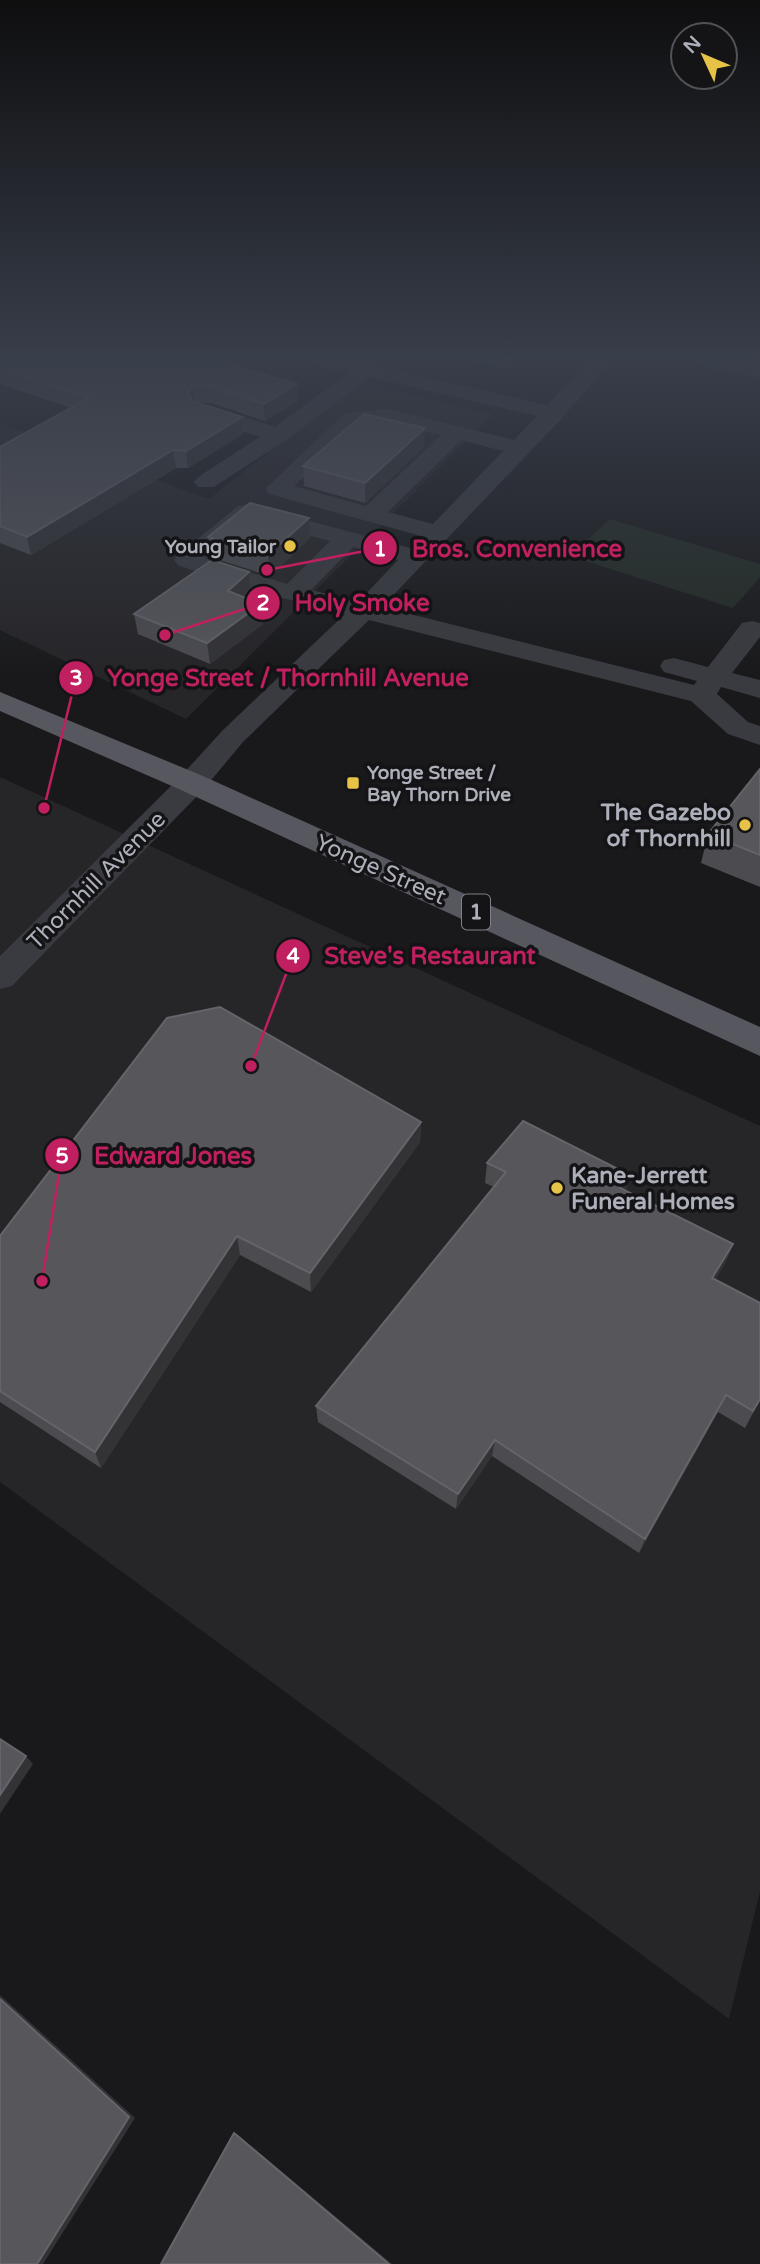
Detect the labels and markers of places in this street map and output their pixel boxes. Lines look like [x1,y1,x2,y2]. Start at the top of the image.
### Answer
callout: Bros. Convenience [363,526,636,571]
place label: Young Tailor [165,536,277,559]
marker: Young Tailor [282,538,298,554]
callout: Holy Smoke [245,581,444,626]
callout: Yonge Street / Thornhill Avenue [59,655,483,700]
place label: Yonge Street / Bay Thorn Drive [367,762,511,807]
marker: Yonge Street / Bay Thorn Drive [345,775,361,791]
place label: The Gazebo of Thornhill [600,799,731,853]
marker: The Gazebo of Thornhill [737,817,753,833]
callout: Steve's Restaurant [275,933,550,978]
callout: Edward Jones [45,1133,266,1178]
place label: Kane-Jerrett Funeral Homes [571,1162,735,1216]
marker: Kane-Jerrett Funeral Homes [549,1180,565,1196]

